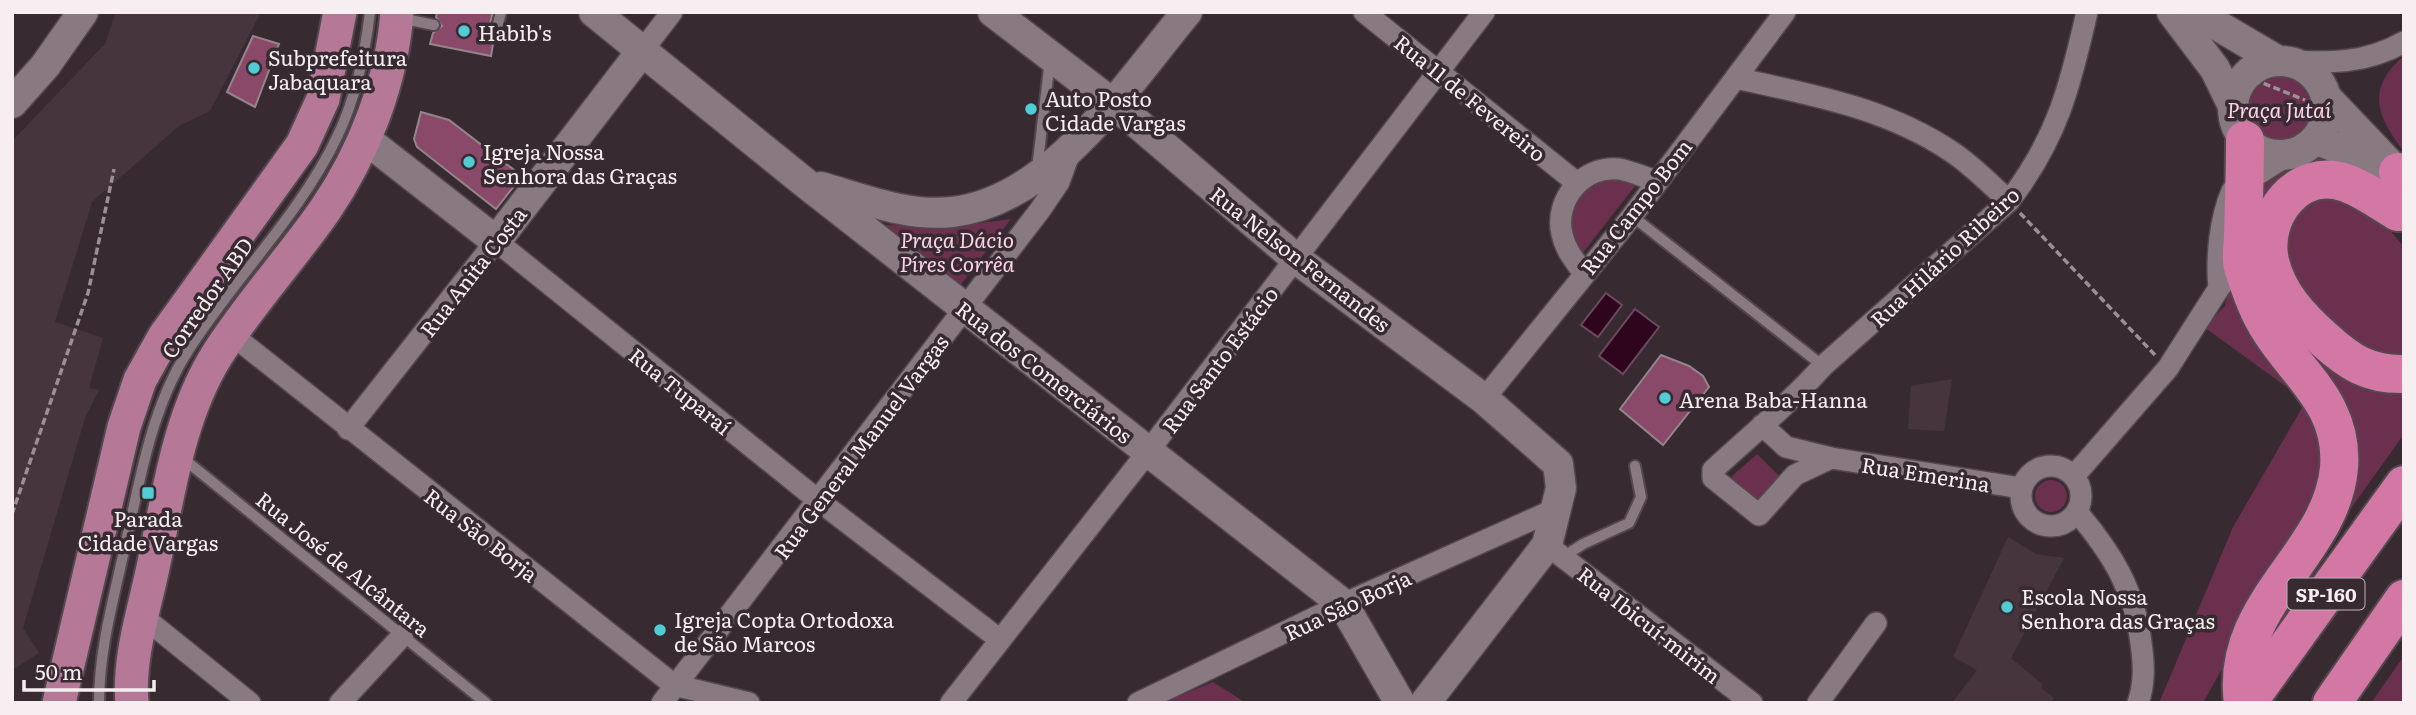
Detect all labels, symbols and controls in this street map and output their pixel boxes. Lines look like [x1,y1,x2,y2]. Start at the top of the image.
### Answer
place label: Habib's [478,16,552,47]
marker: Habib's [456,23,472,39]
street label: Rua 11 de Fevereiro [1389,26,1553,168]
place label: Subprefeitura Jabaquara [268,41,408,96]
marker: Subprefeitura Jabaquara [246,60,262,76]
place label: Auto Posto Cidade Vargas [1045,82,1186,137]
park label: Praça Jutaí [2227,93,2332,124]
marker: Auto Posto Cidade Vargas [1023,101,1039,117]
street label: Rua Campo Bom [1572,132,1698,280]
place label: Igreja Nossa Senhora das Graças [483,135,677,190]
marker: Igreja Nossa Senhora das Graças [461,154,477,170]
street label: Rua Nelson Fernandes [1204,178,1398,338]
street label: Rua Hilário Ribeiro [1863,179,2025,333]
street label: Rua Anita Costa [411,199,533,343]
park label: Praça Dácio Píres Corrêa [899,223,1015,278]
street label: Corredor ABD [153,230,259,364]
street label: Rua Santo Estácio [1153,279,1285,439]
street label: Rua dos Comerciários [950,292,1140,450]
street label: Rua General Manuel Vargas [765,327,955,565]
street label: Rua Tuparaí [623,339,739,441]
place label: Arena Baba-Hanna [1679,383,1868,414]
marker: Arena Baba-Hanna [1657,390,1673,406]
street label: Rua Emerina [1860,448,1993,499]
street label: Rua São Borja [419,480,546,589]
street label: Rua José de Alcântara [250,483,438,643]
marker: Parada Cidade Vargas [140,485,156,501]
place label: Parada Cidade Vargas [78,502,218,557]
street label: Rua Ibicuí-mirim [1572,558,1728,690]
street label: Rua São Borja [1279,561,1416,647]
road number: SP-160 [2288,579,2364,610]
place label: Escola Nossa Senhora das Graças [2021,580,2215,635]
marker: Escola Nossa Senhora das Graças [1999,599,2015,615]
place label: Igreja Copta Ortodoxa de São Marcos [674,603,895,658]
marker: Igreja Copta Ortodoxa de São Marcos [652,622,668,638]
scale bar [24,648,154,692]
text: 50 m [35,655,82,686]

